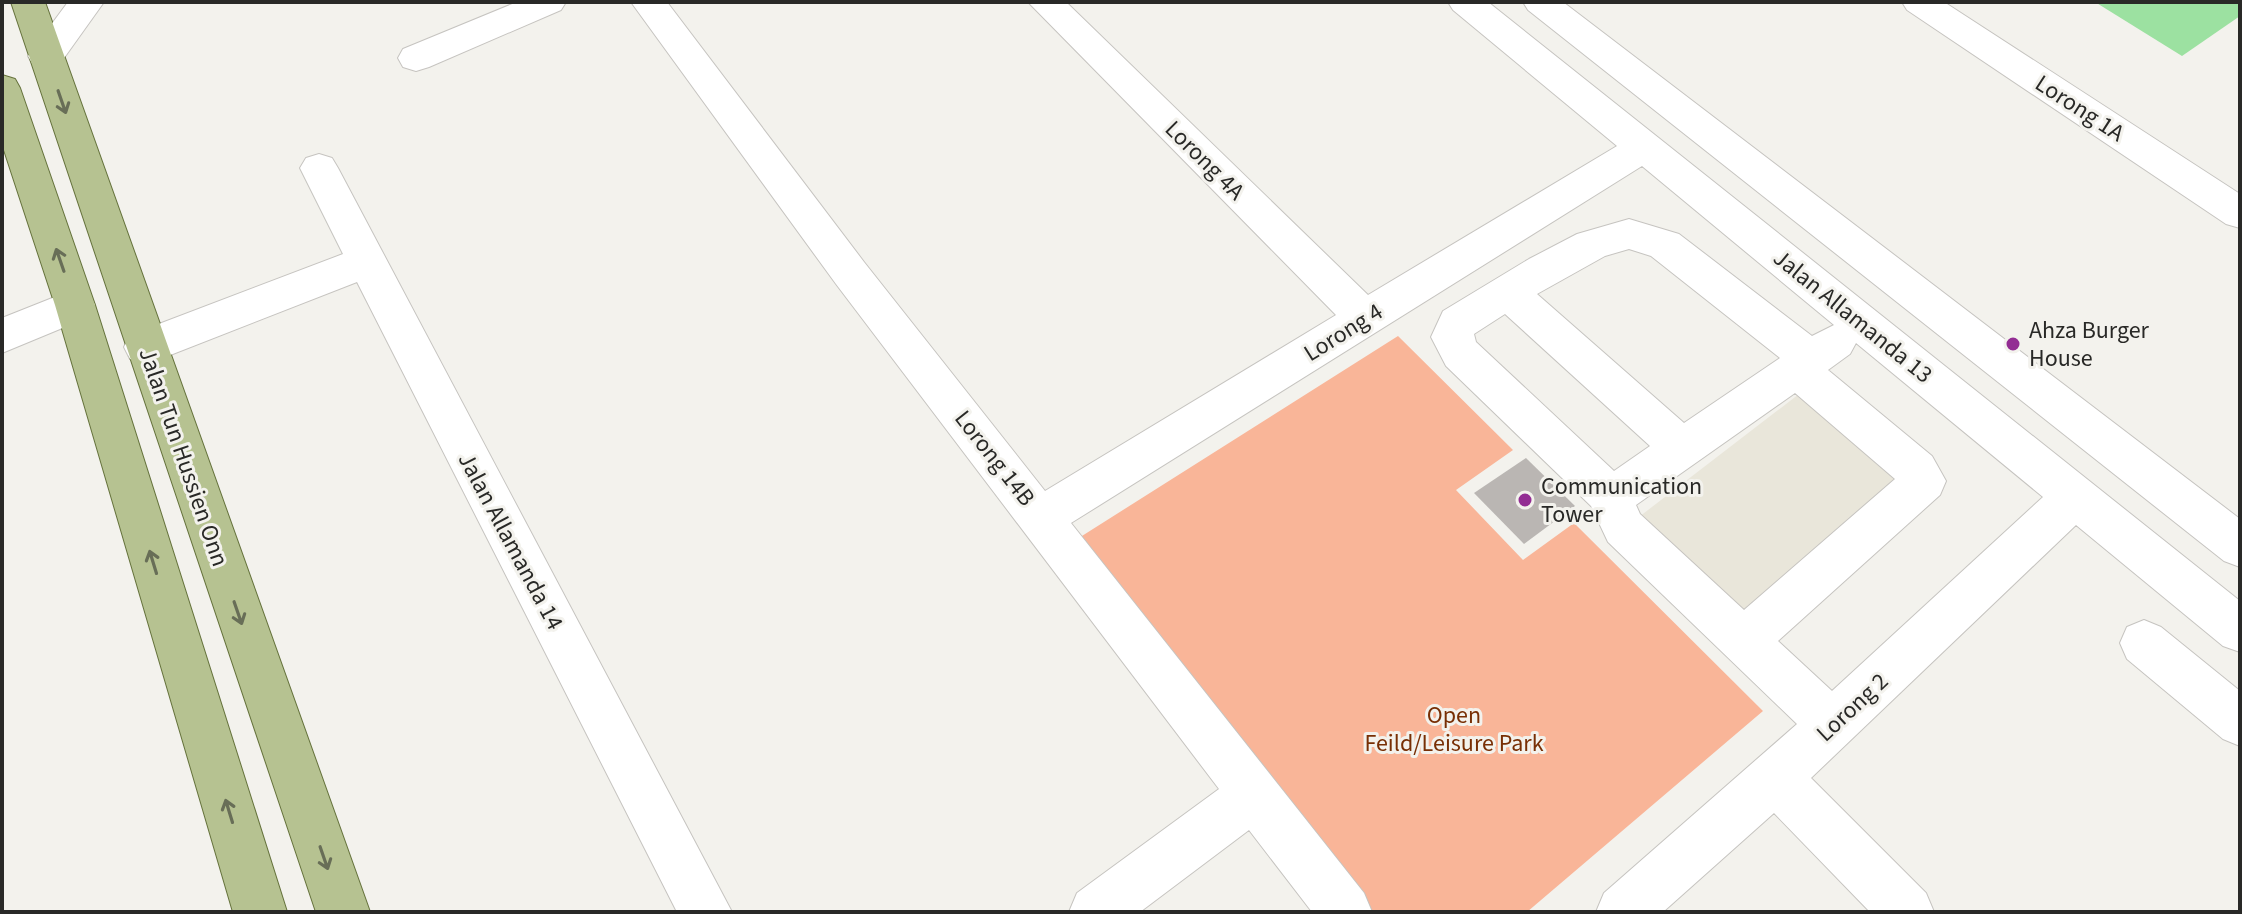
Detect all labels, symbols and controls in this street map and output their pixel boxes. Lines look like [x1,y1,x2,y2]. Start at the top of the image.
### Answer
street label: Lorong 1A [2028,66,2131,150]
one-way arrow [56,90,71,115]
street label: Lorong 4A [1157,112,1253,208]
street label: Jalan Allamanda 13 [1765,241,1940,392]
one-way arrow [52,248,67,273]
street label: Lorong 4 [1297,294,1390,370]
place label: Ahza Burger House [2029,313,2150,376]
marker: Ahza Burger House [2004,335,2022,353]
street label: Jalan Tun Hussien Onn [130,343,237,571]
street label: Lorong 14B [946,403,1043,514]
street label: Jalan Allamanda 14 [449,446,572,636]
place label: Communication Tower [1541,469,1702,532]
marker: Communication Tower [1516,491,1534,509]
one-way arrow [145,549,160,574]
one-way arrow [232,600,247,625]
street label: Lorong 2 [1808,665,1896,750]
park label: Open Feild/Leisure Park [1364,698,1544,761]
one-way arrow [221,798,236,824]
one-way arrow [318,846,332,870]

